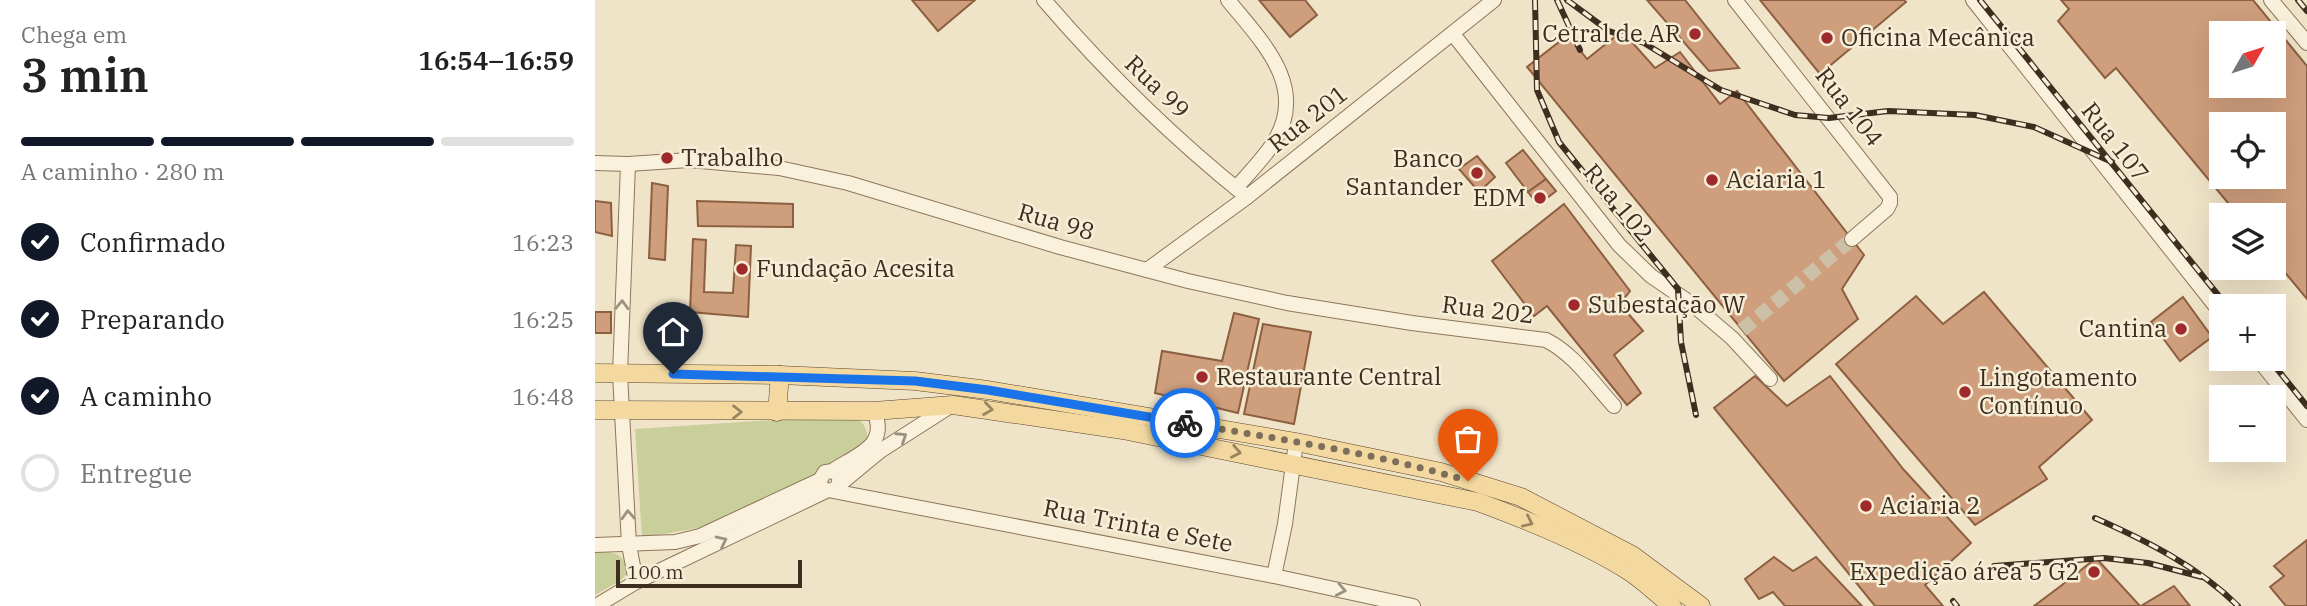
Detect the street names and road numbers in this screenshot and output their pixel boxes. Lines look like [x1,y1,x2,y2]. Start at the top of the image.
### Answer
street label: Rua 99 [1118,48,1197,125]
street label: Rua 104 [1809,60,1891,153]
street label: Rua 201 [1261,77,1354,159]
street label: Rua 107 [2075,95,2157,188]
street label: Rua 102 [1577,157,1661,248]
street label: Rua 98 [1014,195,1098,247]
street label: Rua 202 [1440,287,1536,331]
street label: Rua Trinta e Sete [1041,491,1236,559]

